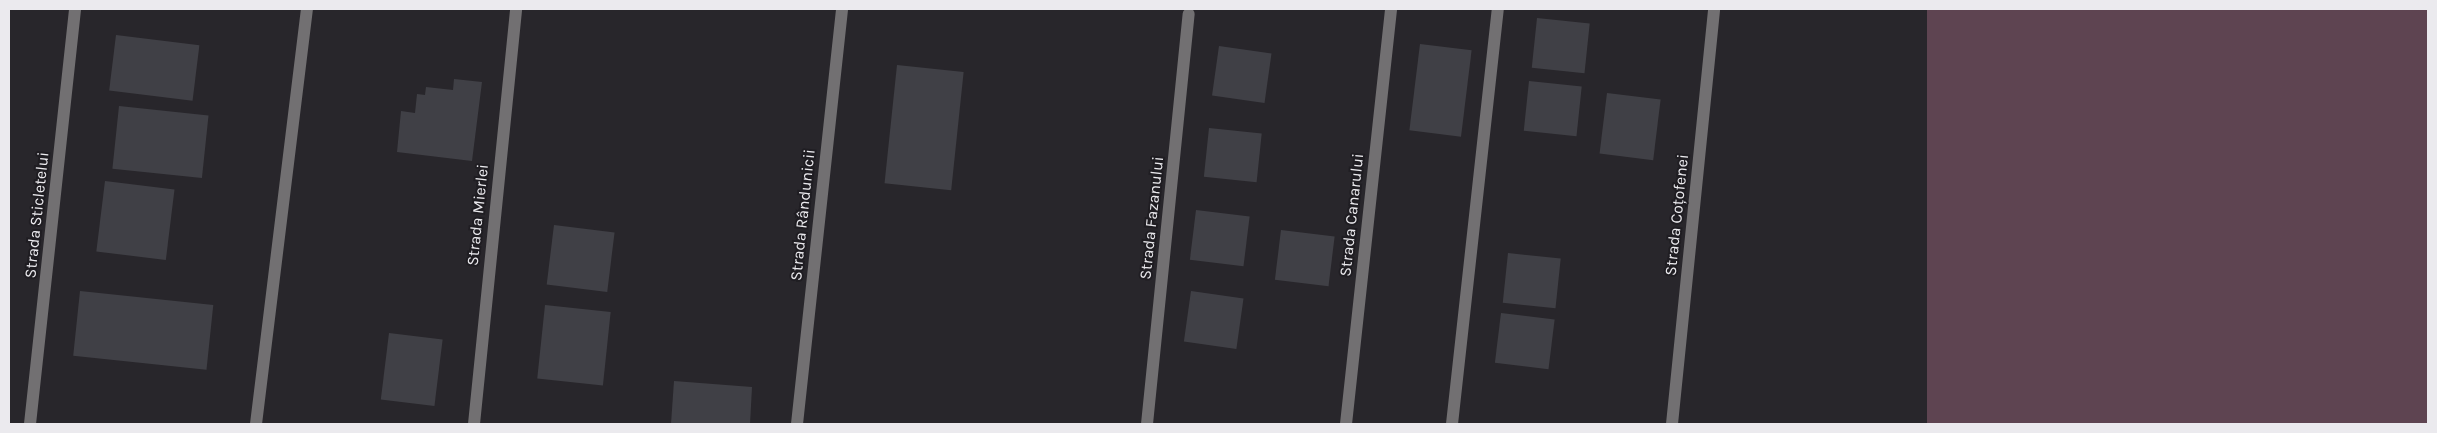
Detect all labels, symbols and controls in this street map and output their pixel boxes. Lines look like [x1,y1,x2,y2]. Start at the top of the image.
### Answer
street label: Strada Rândunicii [787,148,819,282]
street label: Strada Sticletelui [21,151,53,279]
street label: Strada Canarului [1336,152,1368,278]
street label: Strada Coțofenei [1661,153,1693,277]
street label: Strada Fazanului [1136,155,1168,281]
street label: Strada Mierlei [463,163,493,267]

